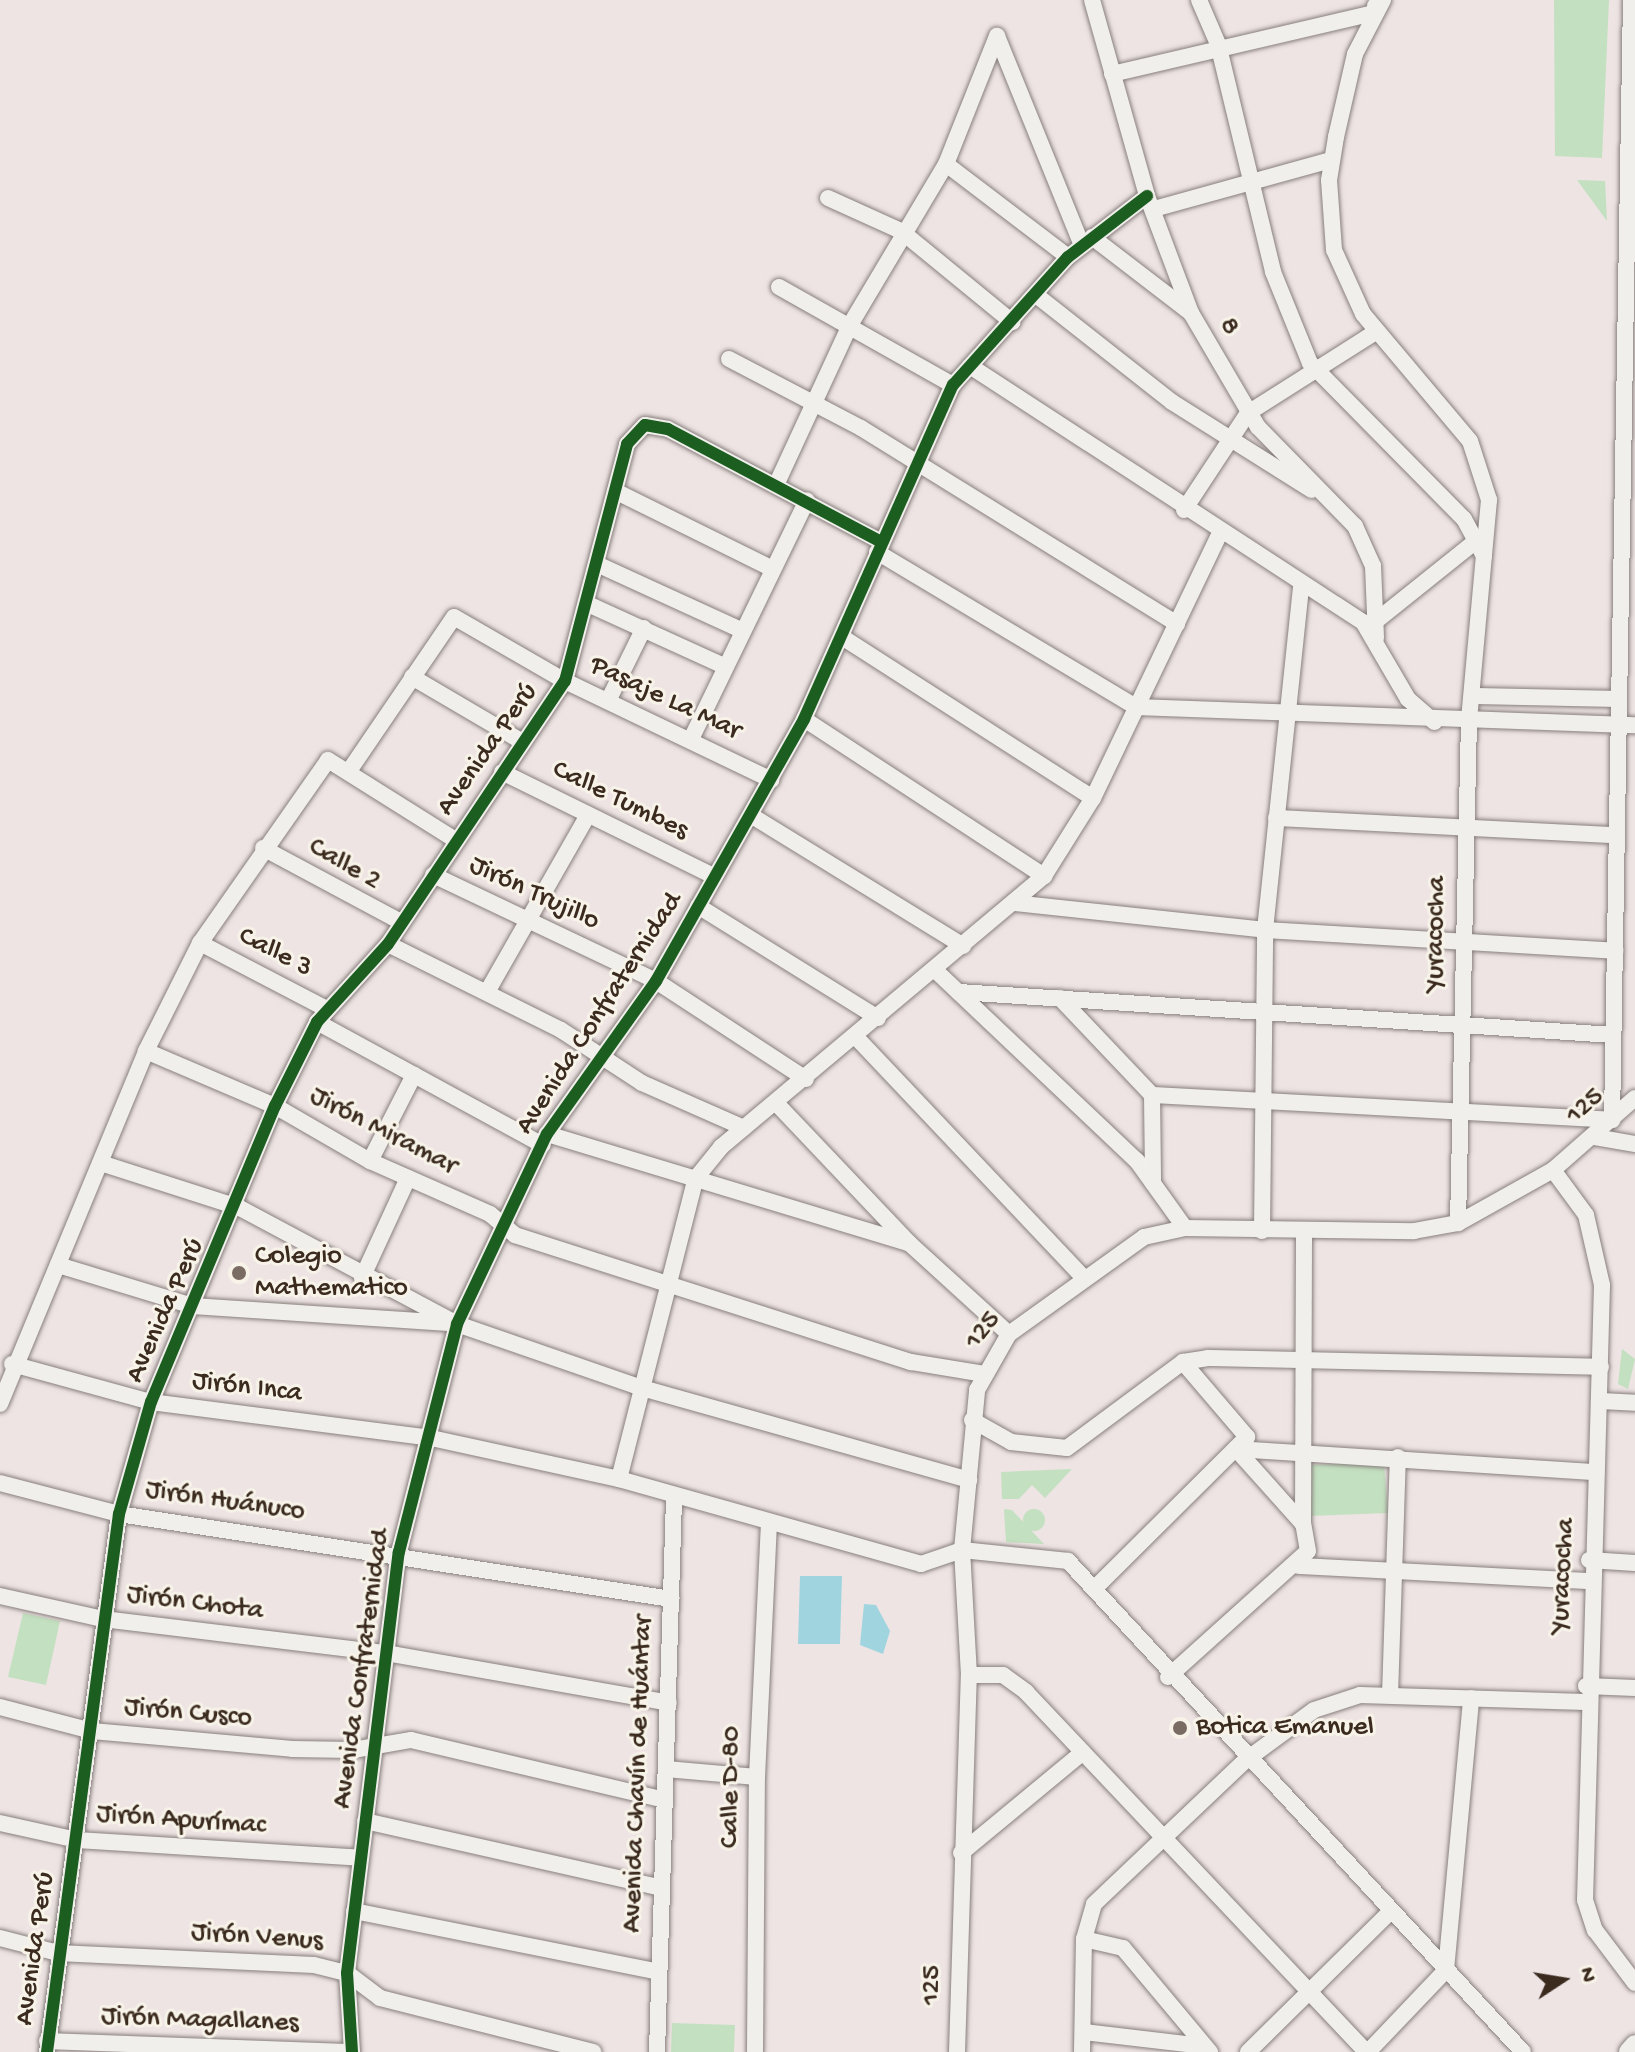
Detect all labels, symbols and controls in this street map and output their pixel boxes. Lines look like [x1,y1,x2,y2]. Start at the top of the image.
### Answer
street label: 8 [1210,312,1246,342]
street label: Pasaje La Mar [584,649,746,749]
street label: Avenida Perú [430,677,546,823]
street label: Calle Tumbes [546,754,694,848]
street label: Calle 2 [302,831,386,899]
street label: Jirón Trujillo [463,849,605,939]
street label: Yuracocha [1419,876,1455,992]
street label: Avenida Confraternidad [509,887,691,1141]
street label: Calle 3 [232,920,318,986]
street label: Jirón Miramar [303,1080,463,1184]
street label: 125 [1560,1081,1612,1133]
street label: Avenida Perú [119,1234,213,1388]
place label: Colegio Mathematico [255,1240,408,1306]
marker: Colegio Mathematico [230,1264,248,1282]
street label: 125 [959,1305,1009,1357]
street label: Jirón Inca [190,1365,304,1411]
street label: Jirón Huánuco [143,1474,307,1530]
street label: Yuracocha [1544,1517,1584,1635]
street label: Avenida Confraternidad [327,1527,399,1811]
street label: Jirón Chota [125,1579,265,1629]
street label: Avenida Chavín de Huántar [617,1615,661,1933]
street label: Jirón Cusco [123,1692,253,1736]
place label: Botica Emanuel [1196,1711,1374,1745]
marker: Botica Emanuel [1171,1719,1189,1737]
street label: Calle D-80 [714,1726,750,1848]
street label: Jirón Apurímac [95,1798,267,1844]
street label: Avenida Perú [9,1870,63,2028]
street label: Jirón Venus [190,1917,324,1959]
north arrow [1523,1940,1603,2020]
street label: 125 [916,1965,950,2005]
text: N [1572,1965,1601,1985]
street label: Jirón Magallanes [101,2001,299,2041]

